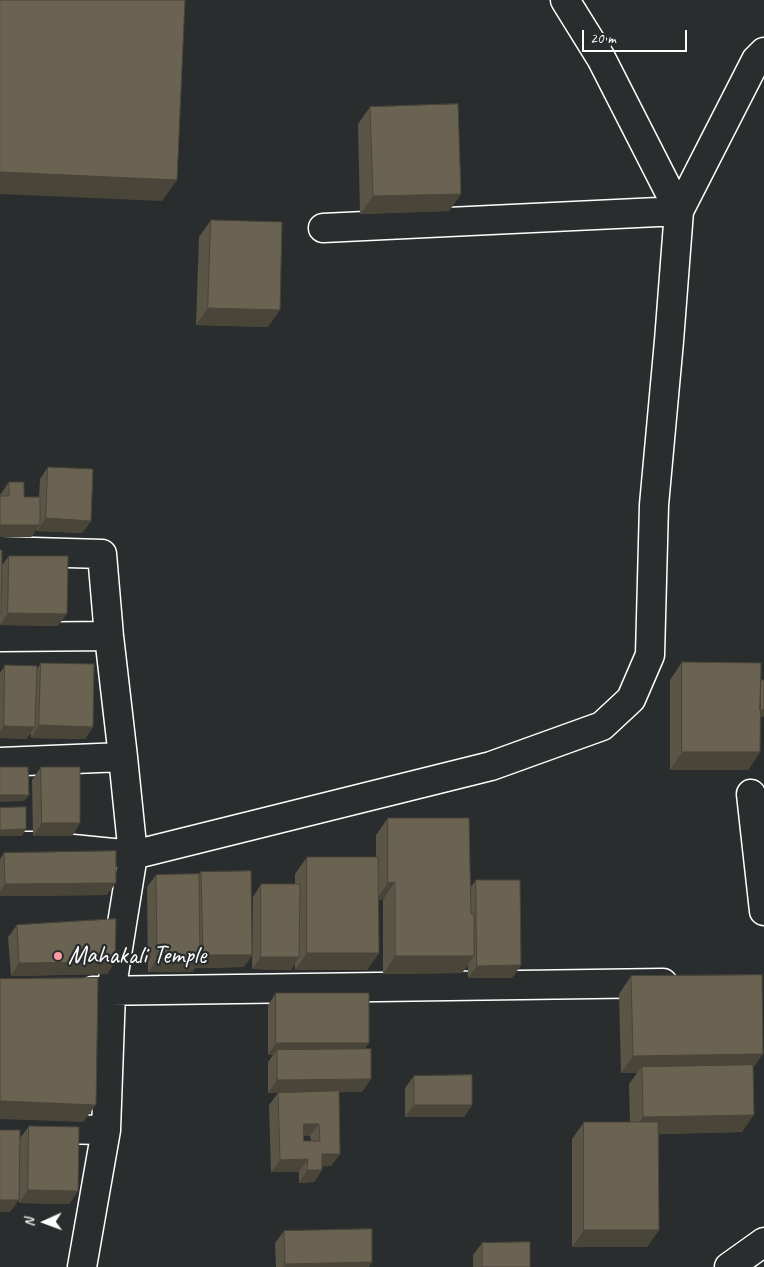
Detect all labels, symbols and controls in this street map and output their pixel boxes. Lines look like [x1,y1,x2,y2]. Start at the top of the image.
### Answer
scale bar [584,20,689,52]
text: 20 m [590,29,616,48]
place label: Mahakali Temple [68,941,206,971]
marker: Mahakali Temple [52,950,64,962]
north arrow [20,1197,70,1247]
text: N [21,1218,38,1227]

